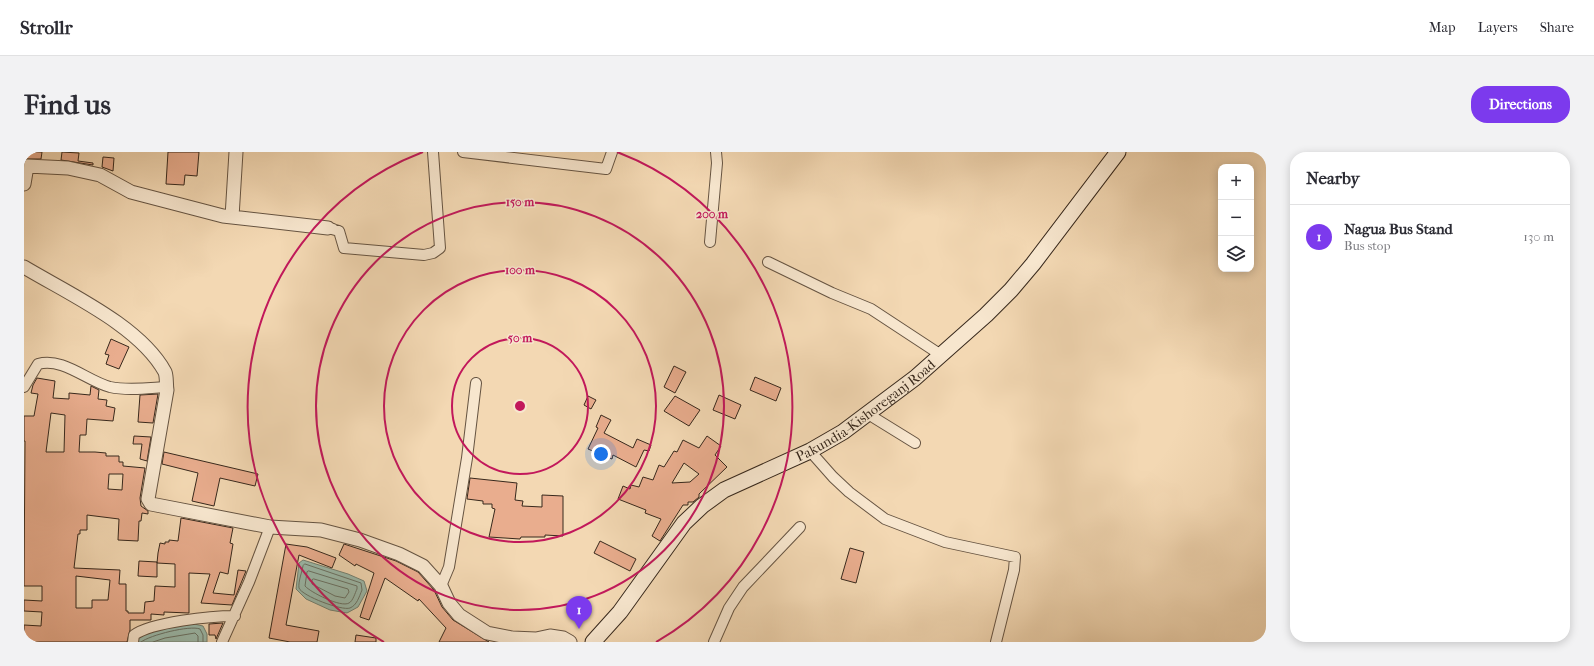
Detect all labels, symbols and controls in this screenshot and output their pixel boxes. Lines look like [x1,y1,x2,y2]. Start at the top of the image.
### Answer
text: Strollr [20,17,73,39]
text: Map [1429,19,1456,36]
text: Layers [1478,19,1518,36]
text: Share [1540,19,1574,36]
button: Directions [1471,86,1570,123]
text: Find us [24,88,111,121]
map controls [1218,164,1254,272]
button: + [1218,164,1254,200]
text: Nearby [1306,168,1360,188]
text: 150 m [506,195,535,209]
button: − [1218,200,1254,236]
text: 200 m [696,207,729,221]
text: Nagua Bus Stand [1344,220,1453,238]
text: 1 [1317,229,1321,244]
text: 130 m [1523,229,1554,244]
button: layers [1218,236,1254,272]
text: Bus stop [1344,238,1390,253]
text: 100 m [505,263,536,277]
text: 50 m [508,331,533,345]
street label: Pakundia-Kishoreganj Road [793,355,939,465]
centre of rings [513,399,527,413]
your location [591,444,611,464]
pin: 1 [566,596,592,629]

